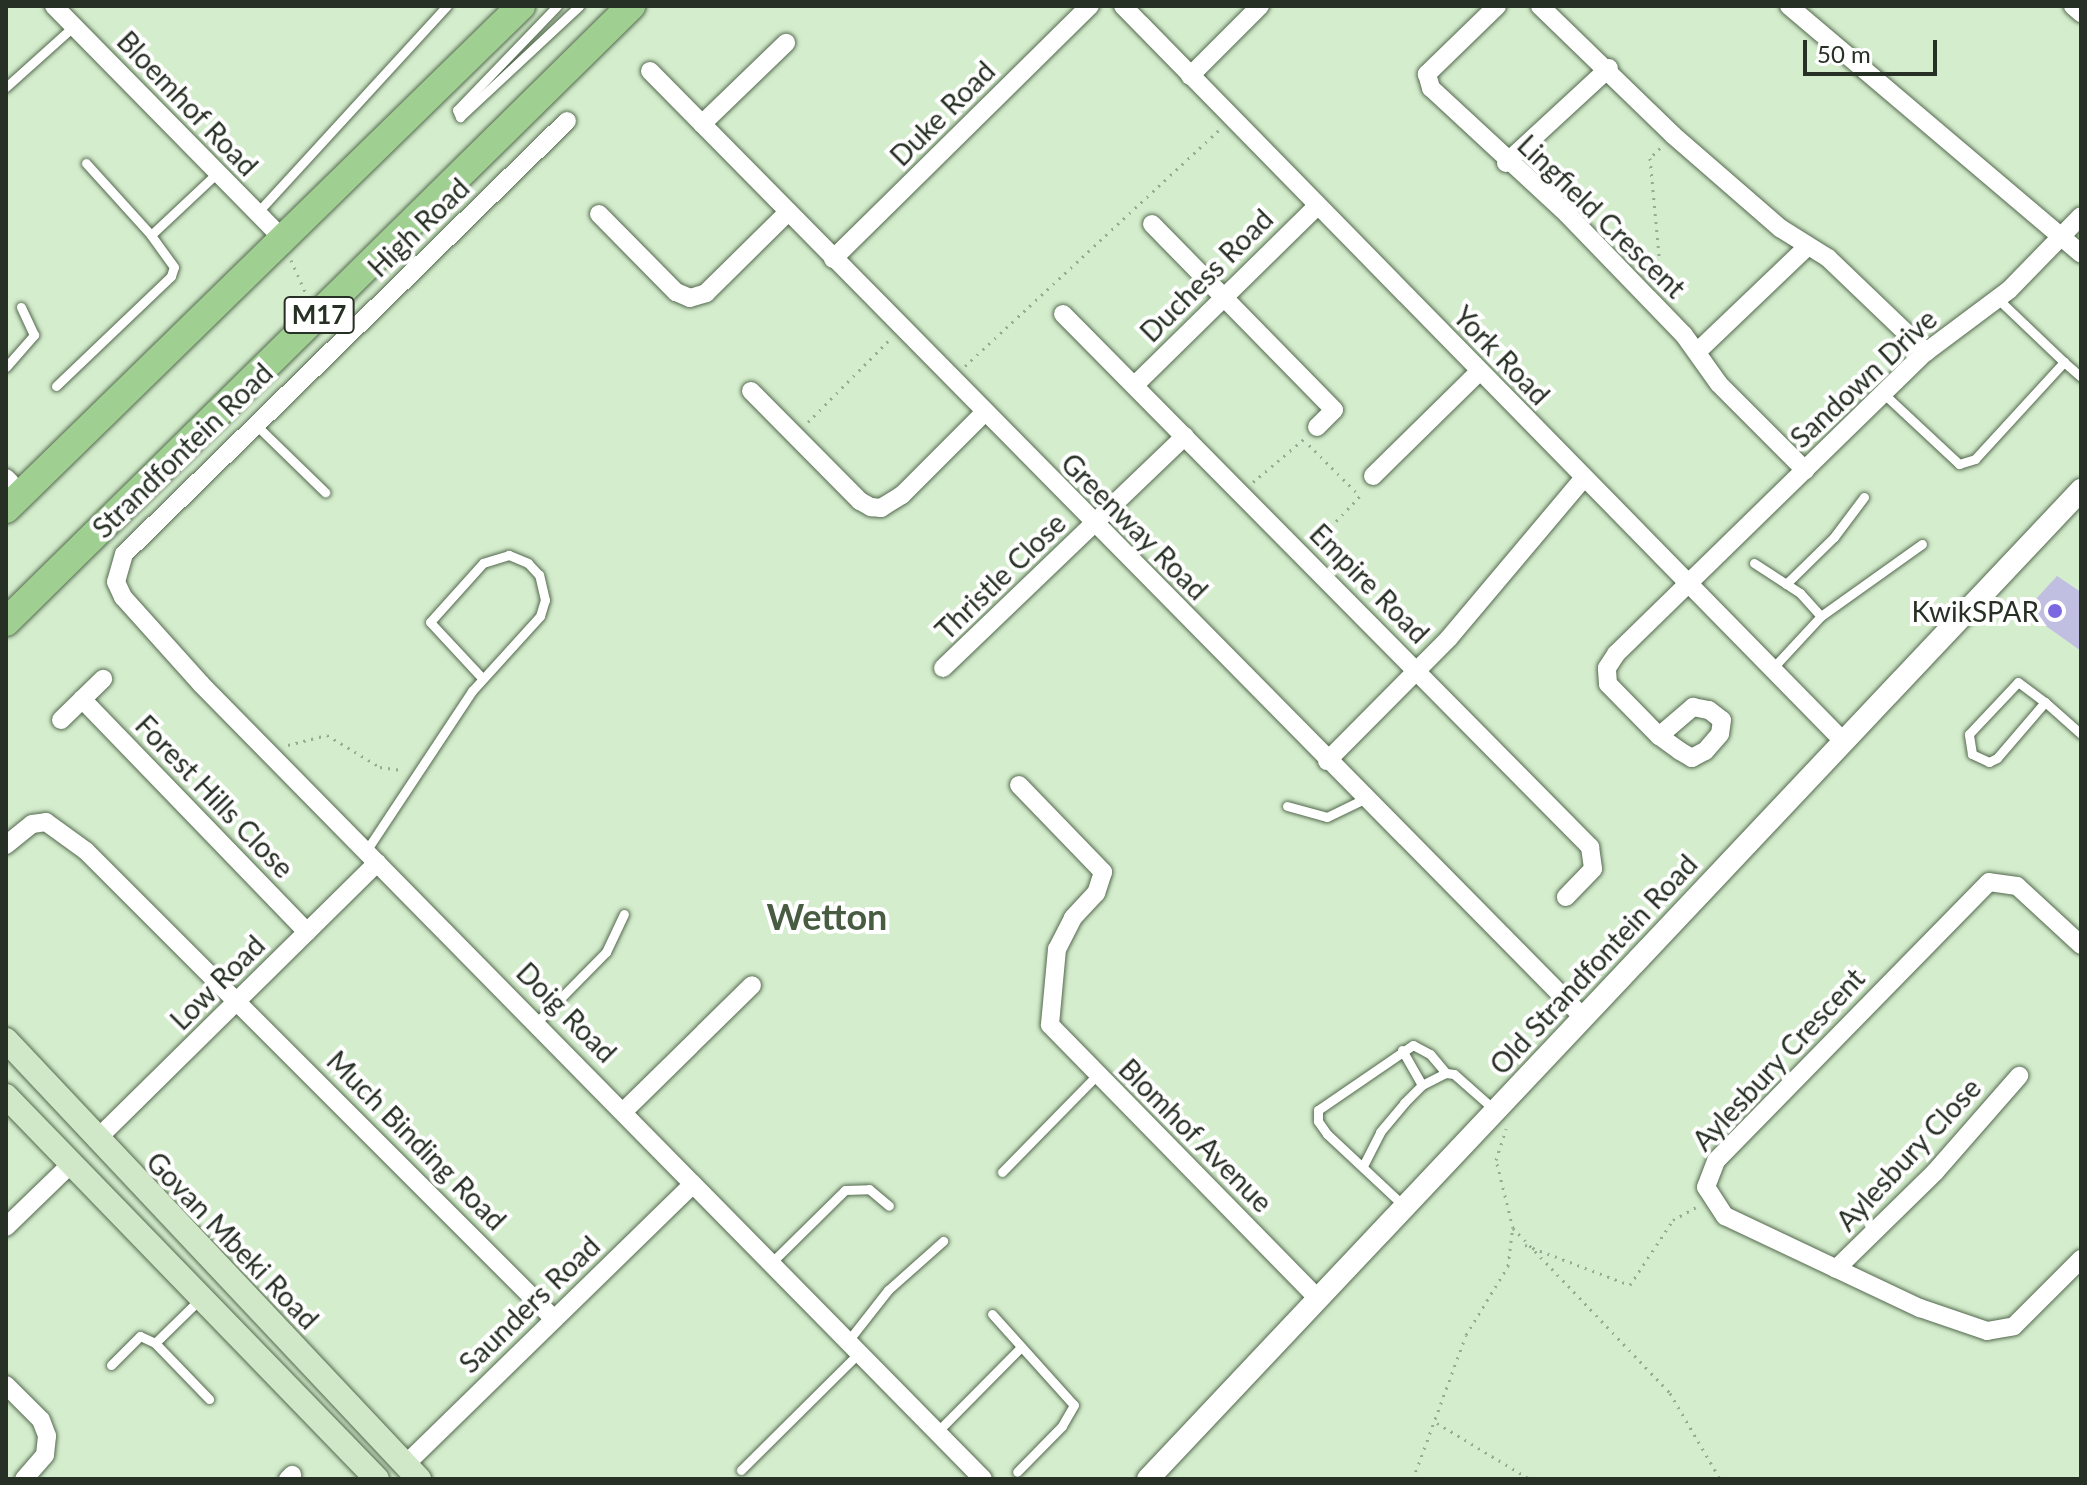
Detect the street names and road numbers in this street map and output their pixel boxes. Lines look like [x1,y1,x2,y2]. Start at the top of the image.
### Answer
street label: Bloemhof Road [110,24,266,182]
street label: Duke Road [883,54,1001,172]
street label: Lingfield Crescent [1511,127,1693,305]
street label: High Road [361,171,475,283]
street label: Duchess Road [1133,202,1279,348]
road number: M17 [283,293,355,337]
street label: York Road [1447,299,1557,411]
street label: Sandown Drive [1783,302,1943,454]
street label: Strandfontein Road [85,356,279,544]
street label: Greenway Road [1055,446,1215,606]
street label: Thristle Close [928,506,1072,646]
street label: Empire Road [1303,516,1437,650]
street label: Forest Hills Close [129,708,301,884]
street label: Old Strandfontein Road [1482,847,1704,1081]
street label: Low Road [163,928,271,1036]
street label: Doig Road [510,955,624,1069]
street label: Aylesbury Crescent [1685,961,1871,1157]
street label: Much Binding Road [320,1043,514,1237]
street label: Blomhof Avenue [1112,1051,1280,1219]
street label: Aylesbury Close [1829,1071,1987,1237]
street label: Govan Mbeki Road [140,1144,326,1336]
street label: Saunders Road [452,1229,606,1379]

